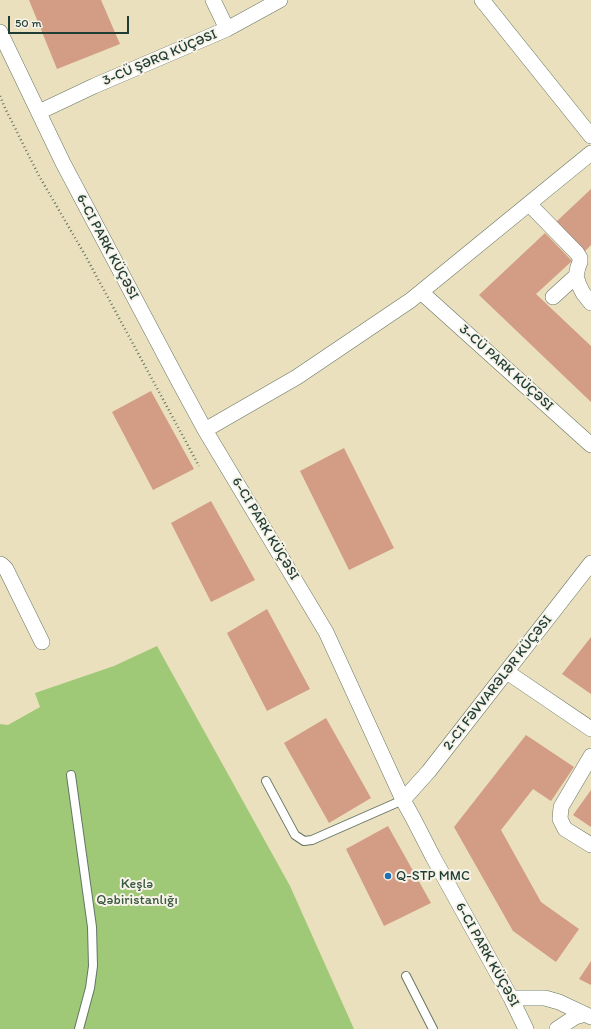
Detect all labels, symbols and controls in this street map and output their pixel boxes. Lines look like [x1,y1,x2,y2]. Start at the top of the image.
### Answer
scale bar [10,8,131,34]
text: 50 m [15,16,41,30]
street label: 3-CÜ ŞƏRQ KÜÇƏSI [100,26,220,90]
street label: 6-CI PARK KÜÇƏSI [72,191,142,303]
street label: 3-CÜ PARK KÜÇƏSI [455,321,557,415]
street label: 6-CI PARK KÜÇƏSI [228,474,302,584]
street label: 2-CI FƏVVARƏLƏR KÜÇƏSI [440,612,556,754]
place label: Q-STP MMC [396,868,470,884]
marker: Q-STP MMC [383,871,393,881]
park label: Keşlə Qəbiristanlığı [96,876,178,908]
street label: 6-CI PARK KÜÇƏSI [451,900,523,1010]

